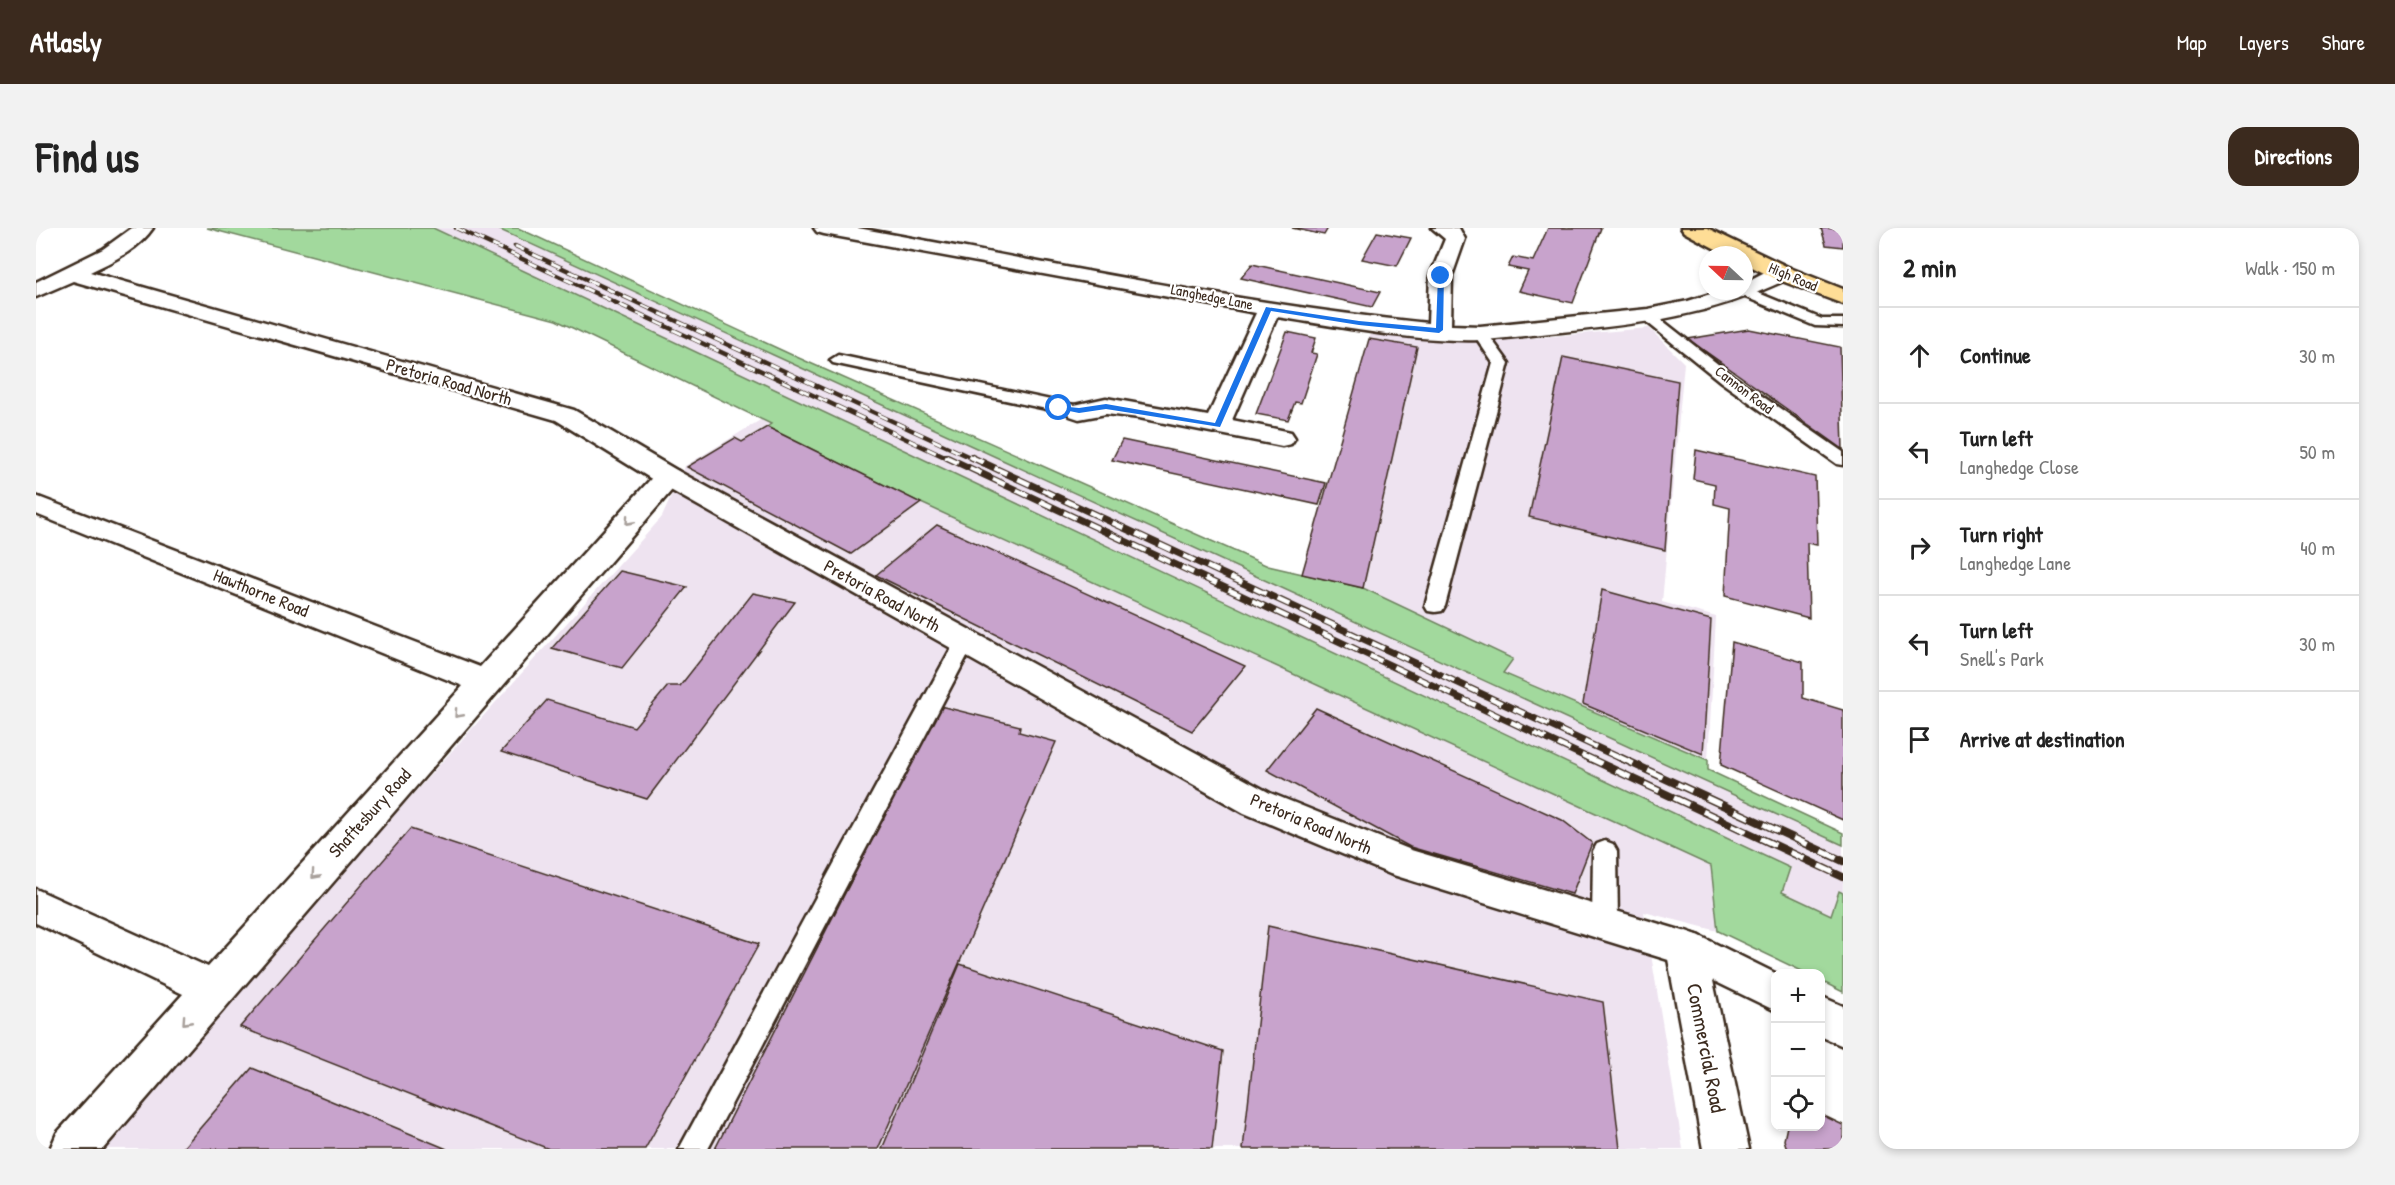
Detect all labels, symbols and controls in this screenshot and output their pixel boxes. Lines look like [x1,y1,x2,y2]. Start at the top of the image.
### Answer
text: Atlasly [30,23,102,61]
text: Map [2177,28,2206,57]
text: Layers [2239,28,2289,57]
text: Share [2322,28,2365,57]
button: Directions [2228,127,2359,186]
text: Find us [36,128,139,185]
north arrow [1699,246,1753,300]
text: 2 min [1903,250,1956,285]
text: Walk · 150 m [2245,254,2335,281]
street label: High Road [1765,257,1821,296]
route end [1427,262,1453,288]
street label: Langhedge Lane [1169,278,1255,315]
icon: ahead [1903,339,1936,372]
text: Continue [1960,340,2031,370]
text: 30 m [2299,342,2335,369]
street label: Pretoria Road North [383,352,515,412]
street label: Cannon Road [1711,361,1778,419]
route start [1045,394,1071,420]
text: Turn left [1960,423,2033,453]
icon: left [1903,435,1936,468]
text: 50 m [2299,438,2335,465]
text: Langhedge Close [1960,453,2079,480]
one-way arrow [625,514,636,524]
text: Turn right [1960,519,2043,549]
icon: right [1903,531,1936,564]
text: 40 m [2300,534,2335,561]
text: Langhedge Lane [1960,549,2071,576]
street label: Pretoria Road North [820,553,945,638]
street label: Hawthorne Road [210,562,313,623]
text: Turn left [1960,615,2033,645]
icon: left [1903,627,1936,660]
text: 30 m [2299,630,2335,657]
text: Snell's Park [1960,645,2044,672]
one-way arrow [454,707,465,718]
icon: arrive [1903,723,1936,756]
text: Arrive at destination [1960,724,2125,754]
street label: Shaftesbury Road [323,763,417,863]
street label: Pretoria Road North [1247,787,1376,861]
one-way arrow [311,869,322,879]
map controls [1771,969,1825,1131]
button: + [1771,969,1825,1023]
street label: Commercial Road [1680,981,1733,1115]
one-way arrow [182,1015,193,1025]
button: − [1771,1023,1825,1077]
button: locate [1771,1077,1825,1131]

